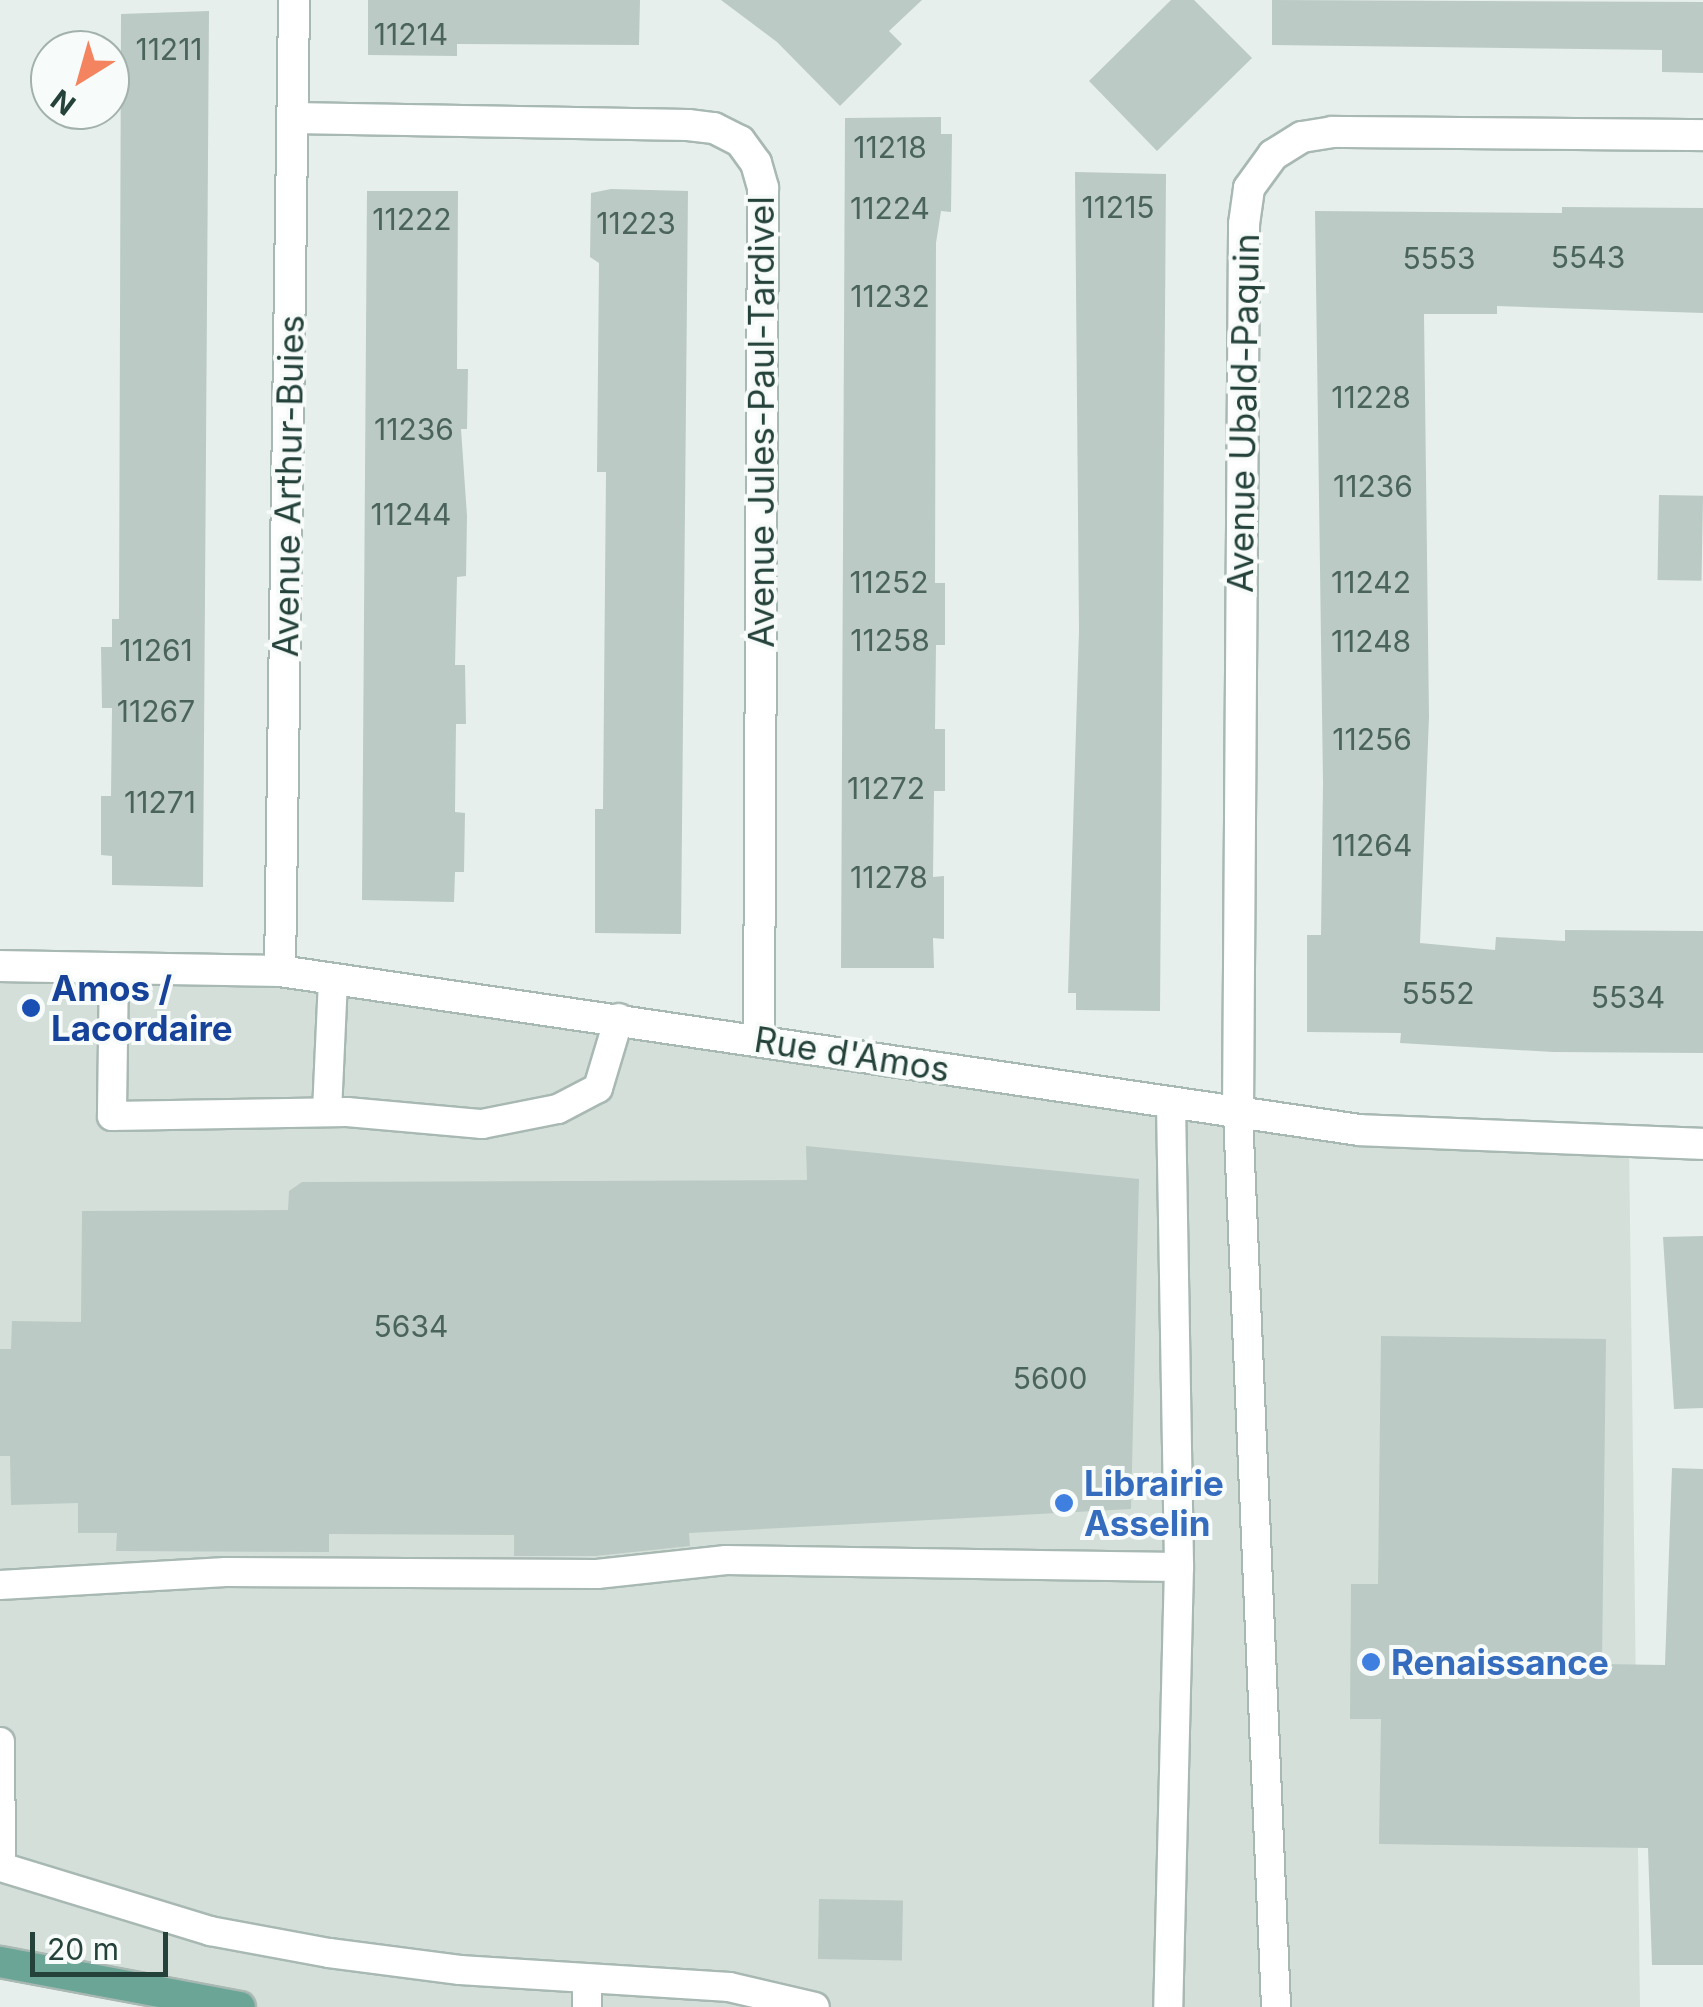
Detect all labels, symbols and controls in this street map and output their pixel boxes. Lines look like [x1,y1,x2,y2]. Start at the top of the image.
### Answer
house number: 11214 [374,16,448,52]
north arrow [30,30,130,130]
house number: 11211 [135,31,203,67]
text: N [44,82,82,122]
house number: 11218 [853,129,927,165]
house number: 11215 [1081,189,1155,225]
house number: 11224 [850,190,930,226]
street label: Avenue Jules-Paul-Tardivel [740,196,782,648]
house number: 11222 [372,201,452,237]
house number: 11223 [596,205,676,241]
street label: Avenue Ubald-Paquin [1219,233,1267,593]
house number: 5543 [1551,239,1625,275]
house number: 5553 [1402,240,1476,276]
house number: 11232 [850,278,930,314]
street label: Avenue Arthur-Buies [264,314,312,658]
house number: 11228 [1331,379,1411,415]
house number: 11236 [374,411,454,447]
house number: 11236 [1333,468,1413,504]
house number: 11244 [371,496,451,532]
house number: 11252 [849,564,929,600]
house number: 11242 [1331,564,1411,600]
house number: 11258 [850,622,930,658]
house number: 11248 [1331,623,1411,659]
house number: 11261 [119,632,193,668]
house number: 11267 [117,693,195,729]
house number: 11256 [1332,721,1412,757]
house number: 11272 [847,770,925,806]
house number: 11271 [124,784,196,820]
house number: 11264 [1332,827,1412,863]
house number: 11278 [850,859,928,895]
place label: Amos / Lacordaire [51,967,233,1049]
house number: 5552 [1401,975,1475,1011]
house number: 5534 [1591,979,1665,1015]
marker: Amos / Lacordaire [20,997,42,1019]
street label: Rue d'Amos [751,1018,953,1090]
house number: 5634 [374,1308,448,1344]
house number: 5600 [1013,1360,1087,1396]
place label: Librairie Asselin [1084,1462,1224,1544]
marker: Librairie Asselin [1053,1492,1075,1514]
place label: Renaissance [1391,1641,1609,1683]
marker: Renaissance [1360,1651,1382,1673]
scale bar [35,1912,172,1974]
text: 20 m [47,1931,119,1967]

